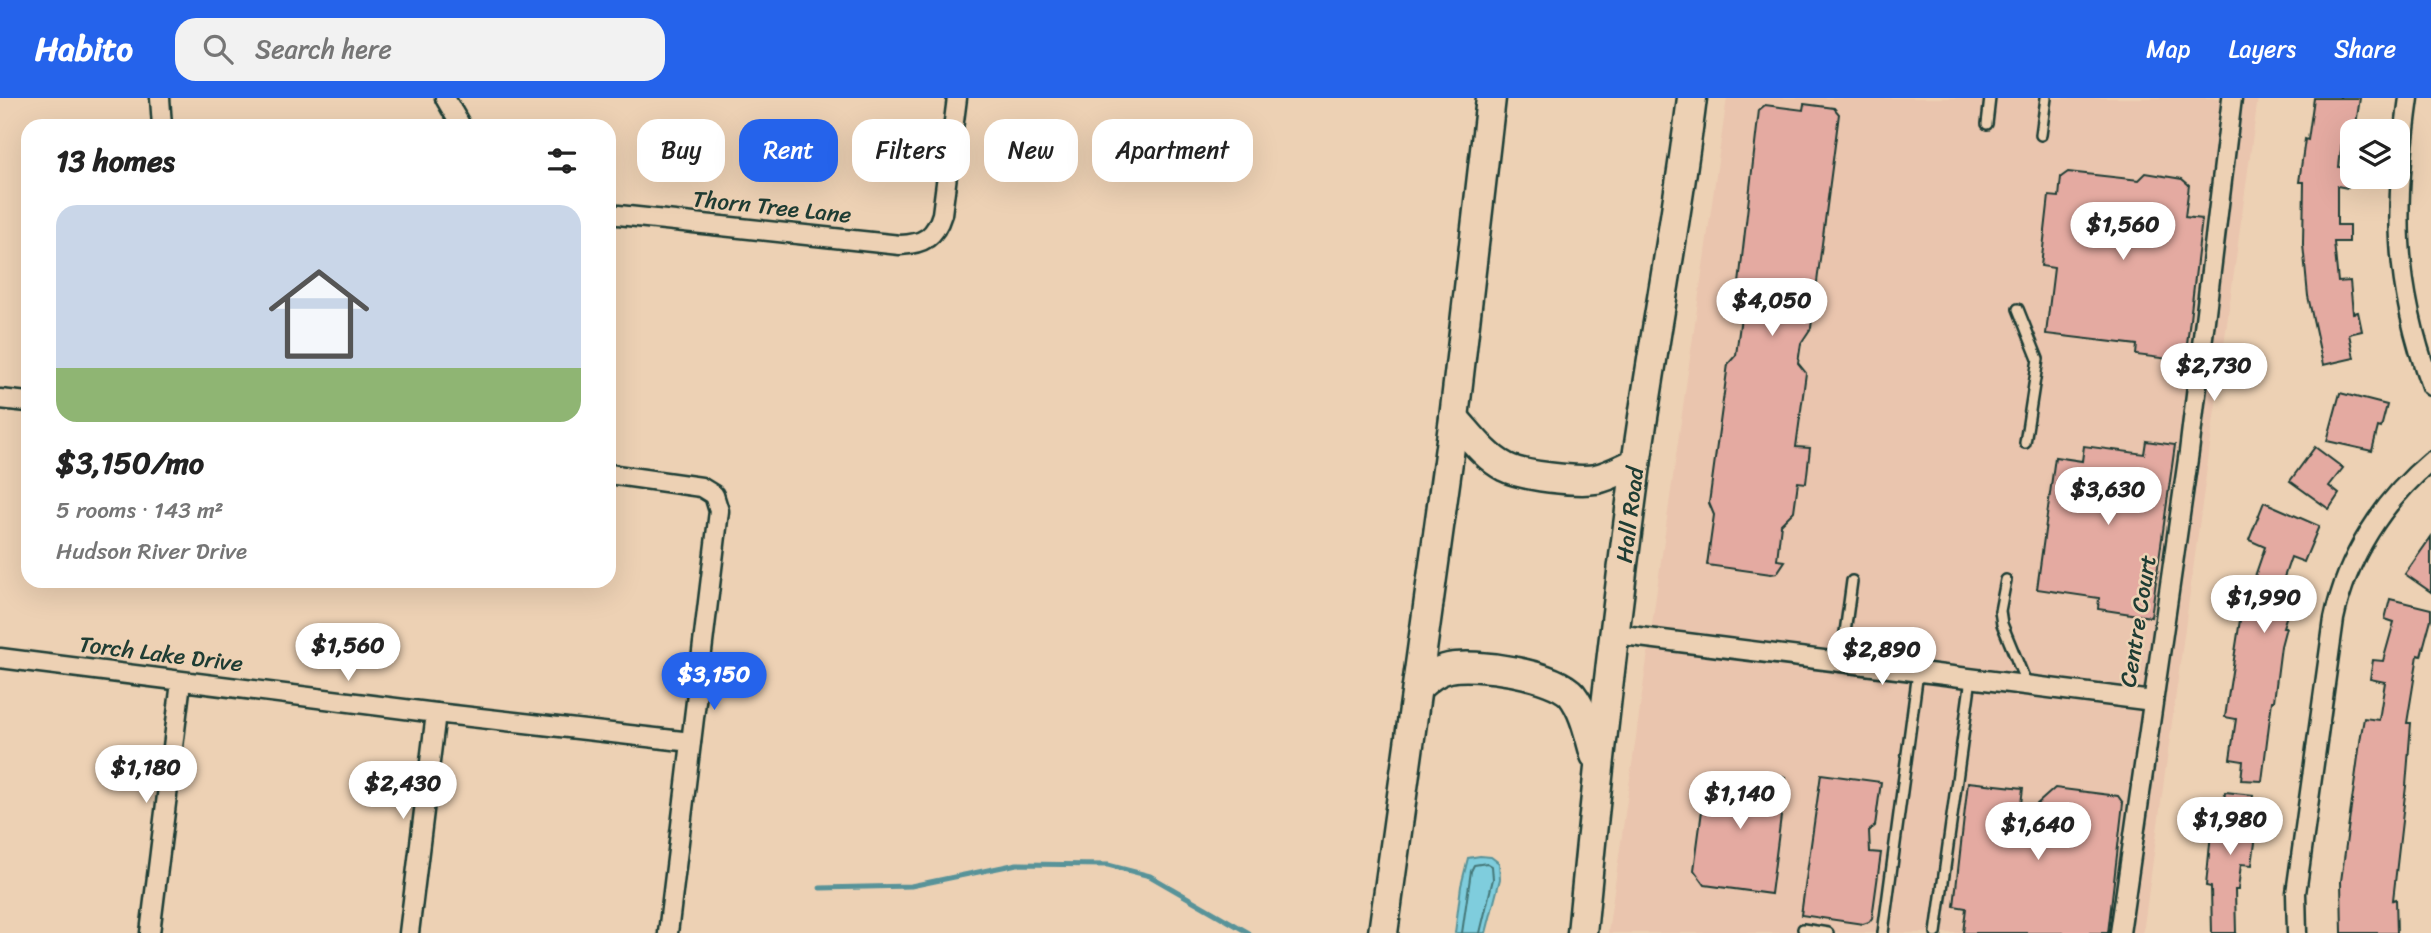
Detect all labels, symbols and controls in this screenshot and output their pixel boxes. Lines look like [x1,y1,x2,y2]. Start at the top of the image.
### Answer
search box [175,18,665,81]
text: Habito [35,20,133,78]
text: Search here [255,26,392,72]
text: Map [2146,28,2191,70]
text: Layers [2229,28,2296,70]
text: Share [2334,28,2396,70]
icon: search [199,30,237,68]
chip: Buy [637,119,725,182]
chip: Rent [739,119,838,182]
chip: Filters [852,119,970,182]
chip: New [984,119,1078,182]
chip: Apartment [1092,119,1253,182]
map controls [2340,119,2410,189]
button: layers [2340,119,2410,189]
text: 13 homes [56,134,175,188]
icon: filters [543,142,581,180]
street label: Thorn Tree Lane [691,178,854,236]
pin: $1,560 [2066,202,2180,262]
text: $1,560 [2086,204,2160,245]
icon: home [256,251,382,377]
pin: $4,050 [1715,278,1829,338]
text: $4,050 [1732,280,1812,321]
pin: $2,730 [2157,344,2271,403]
text: $2,730 [2176,345,2252,386]
text: $3,150/mo [56,436,204,490]
street label: Hall Road [1604,463,1656,565]
pin: $3,630 [2051,468,2165,527]
text: $3,630 [2071,469,2145,510]
text: 5 rooms · 143 m² [56,490,224,531]
text: Hudson River Drive [56,531,247,572]
street label: Centre Court [2107,552,2169,690]
pin: $1,990 [2207,575,2321,635]
text: $1,990 [2227,577,2301,618]
street label: Torch Lake Drive [77,624,245,684]
pin: $1,560 [291,624,405,683]
text: $1,560 [311,625,385,666]
pin: $2,890 [1825,628,1939,687]
text: $2,890 [1843,629,1921,670]
pin: $3,150 [657,652,771,712]
text: $3,150 [678,654,750,695]
pin: $1,180 [89,746,203,805]
text: $1,180 [111,747,181,788]
pin: $2,430 [346,762,460,821]
text: $2,430 [365,763,441,804]
pin: $1,140 [1683,772,1797,831]
text: $1,140 [1705,773,1775,814]
pin: $1,980 [2173,798,2287,857]
text: $1,980 [2193,799,2267,840]
pin: $1,640 [1981,802,2095,862]
text: $1,640 [2001,804,2075,845]

